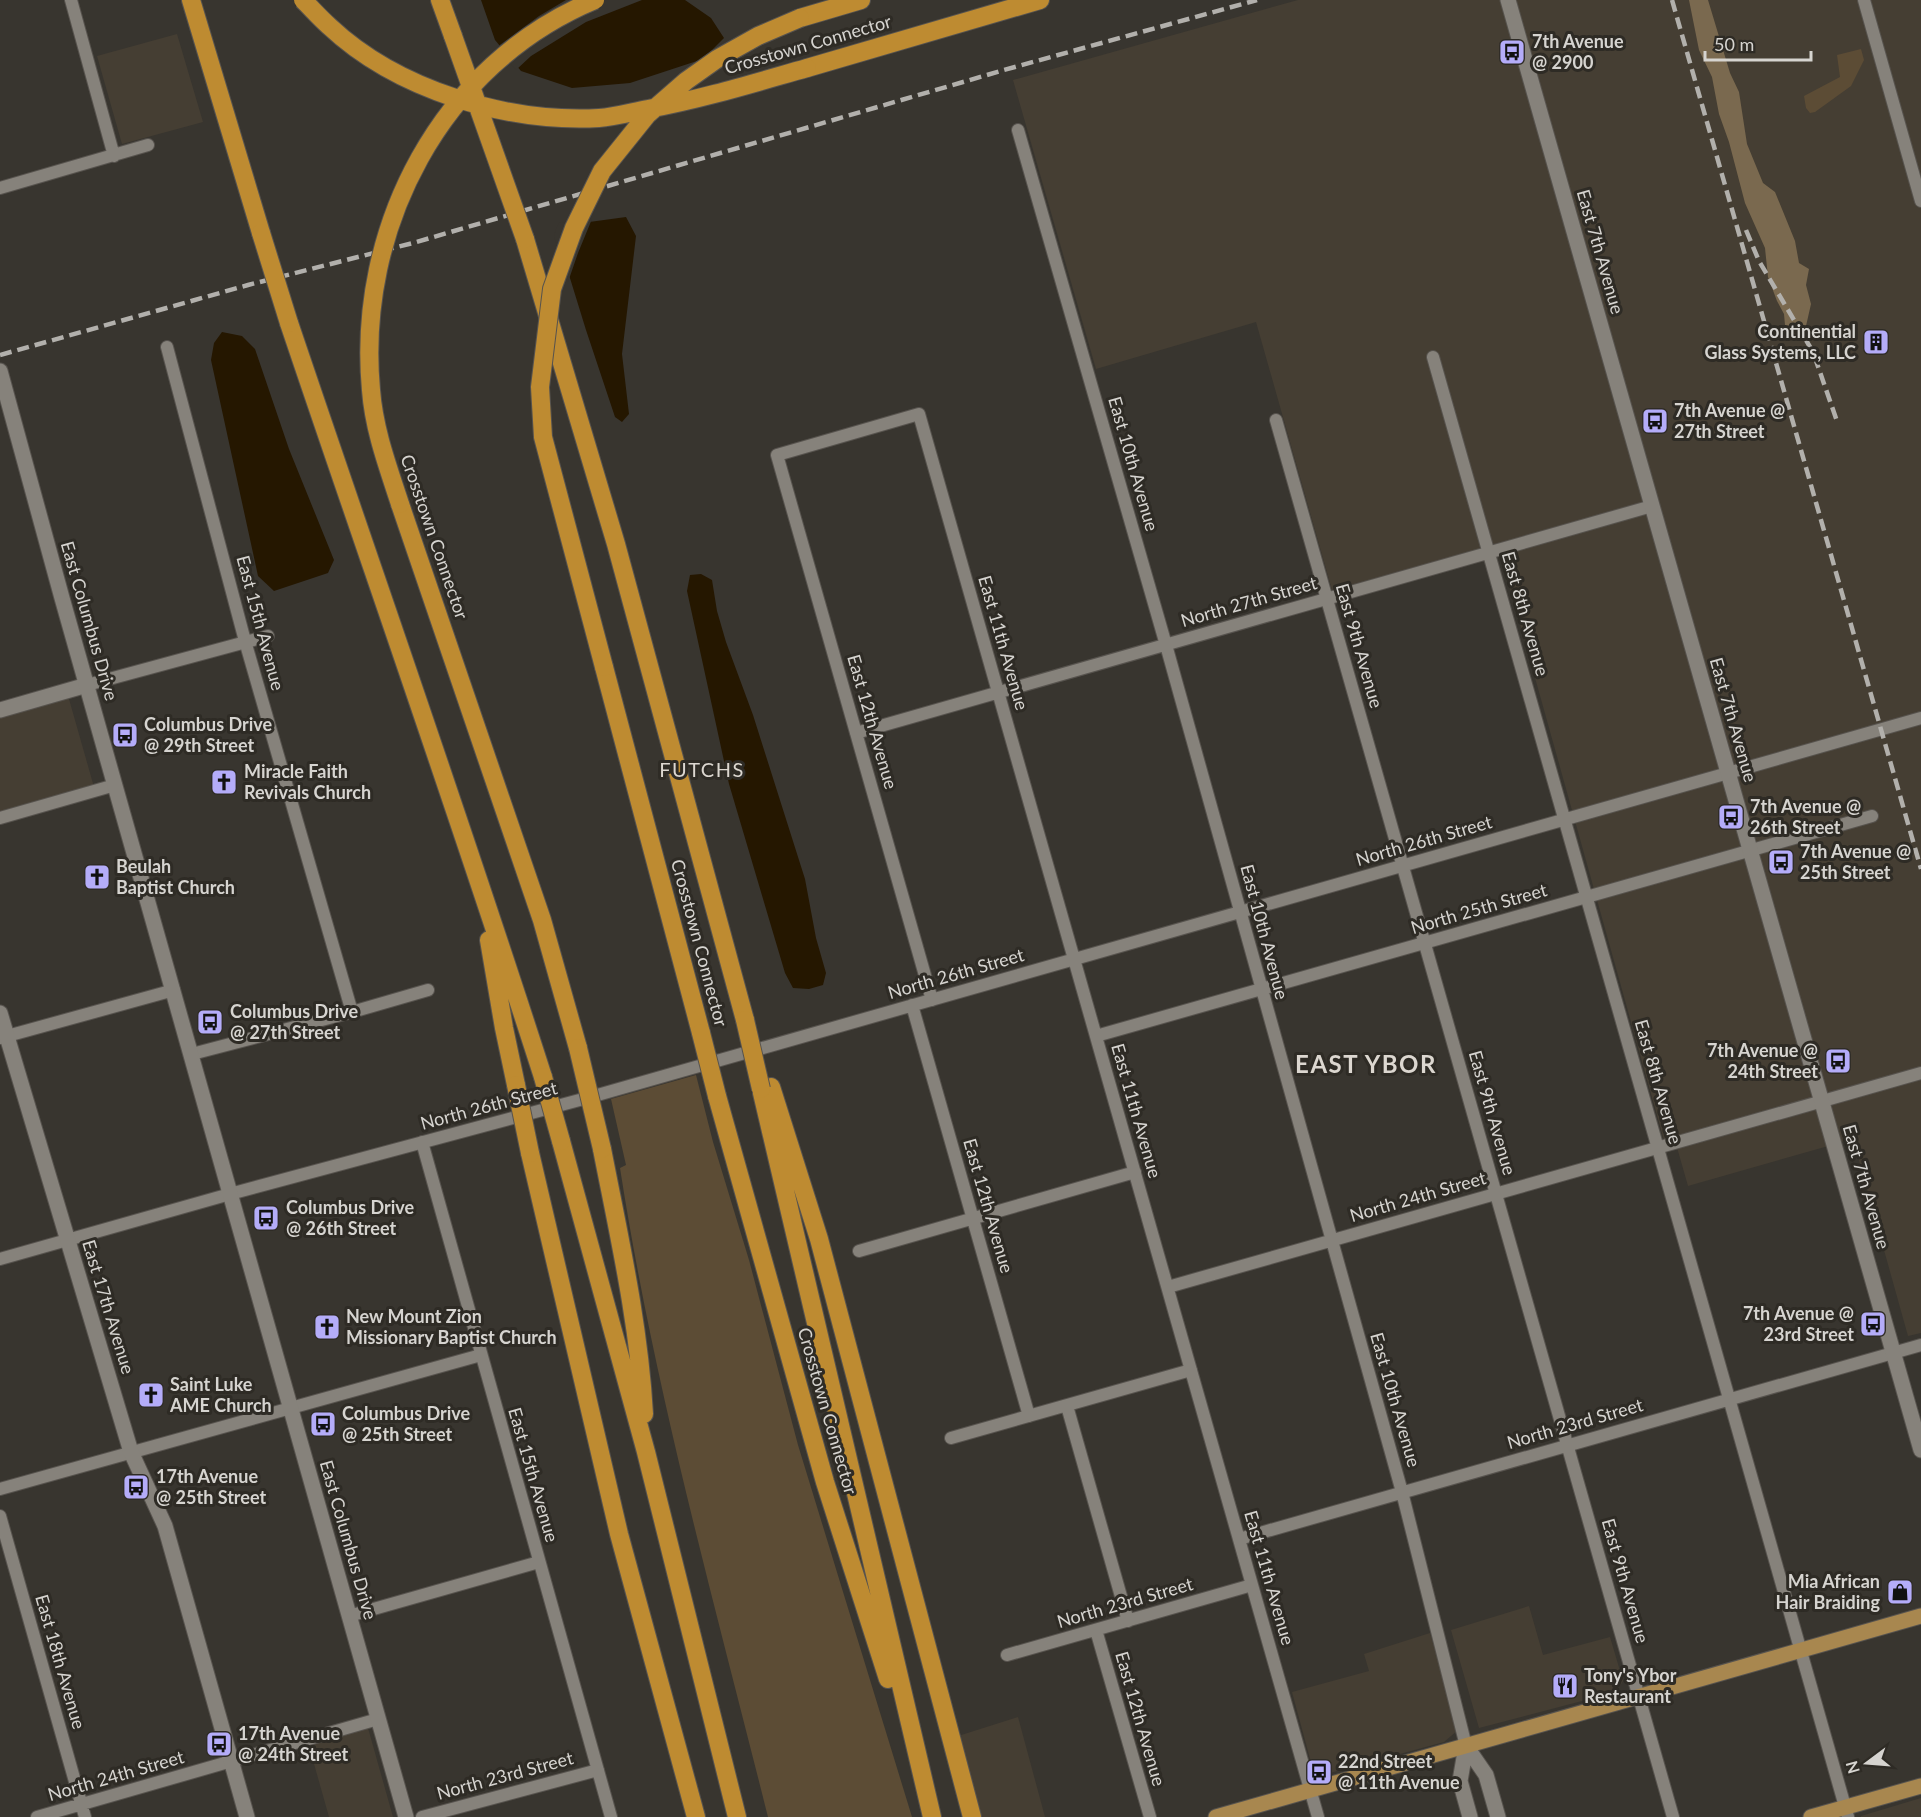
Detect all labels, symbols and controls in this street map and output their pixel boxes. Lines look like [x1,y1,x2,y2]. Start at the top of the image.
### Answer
street label: Crosstown Connector [722,10,894,78]
scale bar [1705,24,1812,62]
place label: 7th Avenue @ 2900 [1532,30,1624,73]
text: 50 m [1714,33,1754,55]
bus stop icon: 7th Avenue @ 2900 [1497,37,1527,67]
street label: East 7th Avenue [1573,187,1629,317]
place label: Continential Glass Systems, LLC [1705,320,1856,363]
building icon: Continential Glass Systems, LLC [1861,327,1891,357]
street label: East 10th Avenue [1104,394,1164,534]
place label: 7th Avenue @ 27th Street [1674,399,1785,442]
bus stop icon: 7th Avenue @ 27th Street [1640,406,1670,436]
street label: Crosstown Connector [396,451,474,622]
street label: East Columbus Drive [57,539,123,703]
street label: East 8th Avenue [1498,549,1554,679]
street label: East 15th Avenue [232,553,290,693]
street label: North 27th Street [1178,571,1320,631]
street label: East 11th Avenue [974,573,1034,713]
street label: East 9th Avenue [1332,581,1388,711]
street label: East 12th Avenue [843,652,903,792]
street label: East 7th Avenue [1706,655,1762,785]
place label: Columbus Drive @ 29th Street [144,713,272,756]
bus stop icon: Columbus Drive @ 29th Street [110,720,140,750]
district label: FUTCHS [659,757,745,781]
place label: Miracle Faith Revivals Church [244,760,371,803]
church icon: Miracle Faith Revivals Church [209,767,239,797]
place label: 7th Avenue @ 26th Street [1750,795,1861,838]
bus stop icon: 7th Avenue @ 26th Street [1716,802,1746,832]
street label: North 26th Street [1353,810,1495,870]
place label: 7th Avenue @ 25th Street [1800,840,1911,883]
bus stop icon: 7th Avenue @ 25th Street [1766,847,1796,877]
place label: Beulah Baptist Church [116,855,235,898]
street label: Crosstown Connector [667,857,733,1029]
church icon: Beulah Baptist Church [82,862,112,892]
street label: East 10th Avenue [1236,862,1294,1002]
street label: North 25th Street [1408,878,1550,938]
street label: North 26th Street [885,943,1027,1003]
place label: Columbus Drive @ 27th Street [230,1000,358,1043]
bus stop icon: Columbus Drive @ 27th Street [195,1007,225,1037]
street label: East 8th Avenue [1631,1017,1687,1147]
place label: 7th Avenue @ 24th Street [1707,1039,1818,1082]
street label: East 11th Avenue [1107,1041,1167,1181]
bus stop icon: 7th Avenue @ 24th Street [1823,1046,1853,1076]
street label: East 9th Avenue [1465,1048,1521,1178]
district label: EAST YBOR [1295,1049,1437,1078]
street label: North 26th Street [418,1076,560,1134]
street label: East 7th Avenue [1839,1122,1895,1252]
street label: East 12th Avenue [959,1136,1019,1276]
street label: North 24th Street [1347,1166,1489,1226]
place label: Columbus Drive @ 26th Street [286,1196,414,1239]
bus stop icon: Columbus Drive @ 26th Street [251,1203,281,1233]
street label: East 17th Avenue [78,1237,140,1376]
place label: 7th Avenue @ 23rd Street [1743,1302,1854,1345]
place label: New Mount Zion Missionary Baptist Church [346,1305,557,1348]
bus stop icon: 7th Avenue @ 23rd Street [1858,1309,1888,1339]
church icon: New Mount Zion Missionary Baptist Church [312,1312,342,1342]
street label: Crosstown Connector [794,1325,862,1497]
street label: East 10th Avenue [1366,1330,1426,1470]
place label: Saint Luke AME Church [169,1373,272,1416]
church icon: Saint Luke AME Church [136,1380,166,1410]
street label: North 23rd Street [1504,1393,1646,1453]
place label: Columbus Drive @ 25th Street [342,1402,470,1445]
street label: East 15th Avenue [504,1405,564,1545]
bus stop icon: Columbus Drive @ 25th Street [308,1409,338,1439]
street label: East Columbus Drive [316,1458,382,1622]
place label: 17th Avenue @ 25th Street [156,1465,266,1508]
bus stop icon: 17th Avenue @ 25th Street [121,1472,151,1502]
street label: East 11th Avenue [1240,1508,1300,1648]
street label: East 9th Avenue [1598,1516,1654,1646]
place label: Mia African Hair Braiding [1776,1570,1880,1613]
street label: North 23rd Street [1054,1572,1196,1632]
shop icon: Mia African Hair Braiding [1885,1577,1915,1607]
street label: East 18th Avenue [31,1592,91,1732]
street label: East 12th Avenue [1111,1649,1171,1789]
place label: Tony's Ybor Restaurant [1584,1664,1677,1707]
restaurant icon: Tony's Ybor Restaurant [1550,1671,1580,1701]
place label: 17th Avenue @ 24th Street [238,1722,348,1765]
bus stop icon: 17th Avenue @ 24th Street [204,1729,234,1759]
north arrow [1837,1733,1897,1793]
street label: North 24th Street [45,1745,187,1805]
street label: North 23rd Street [434,1746,576,1804]
place label: 22nd Street @ 11th Avenue [1338,1750,1460,1793]
bus stop icon: 22nd Street @ 11th Avenue [1304,1757,1334,1787]
text: N [1841,1759,1863,1776]

